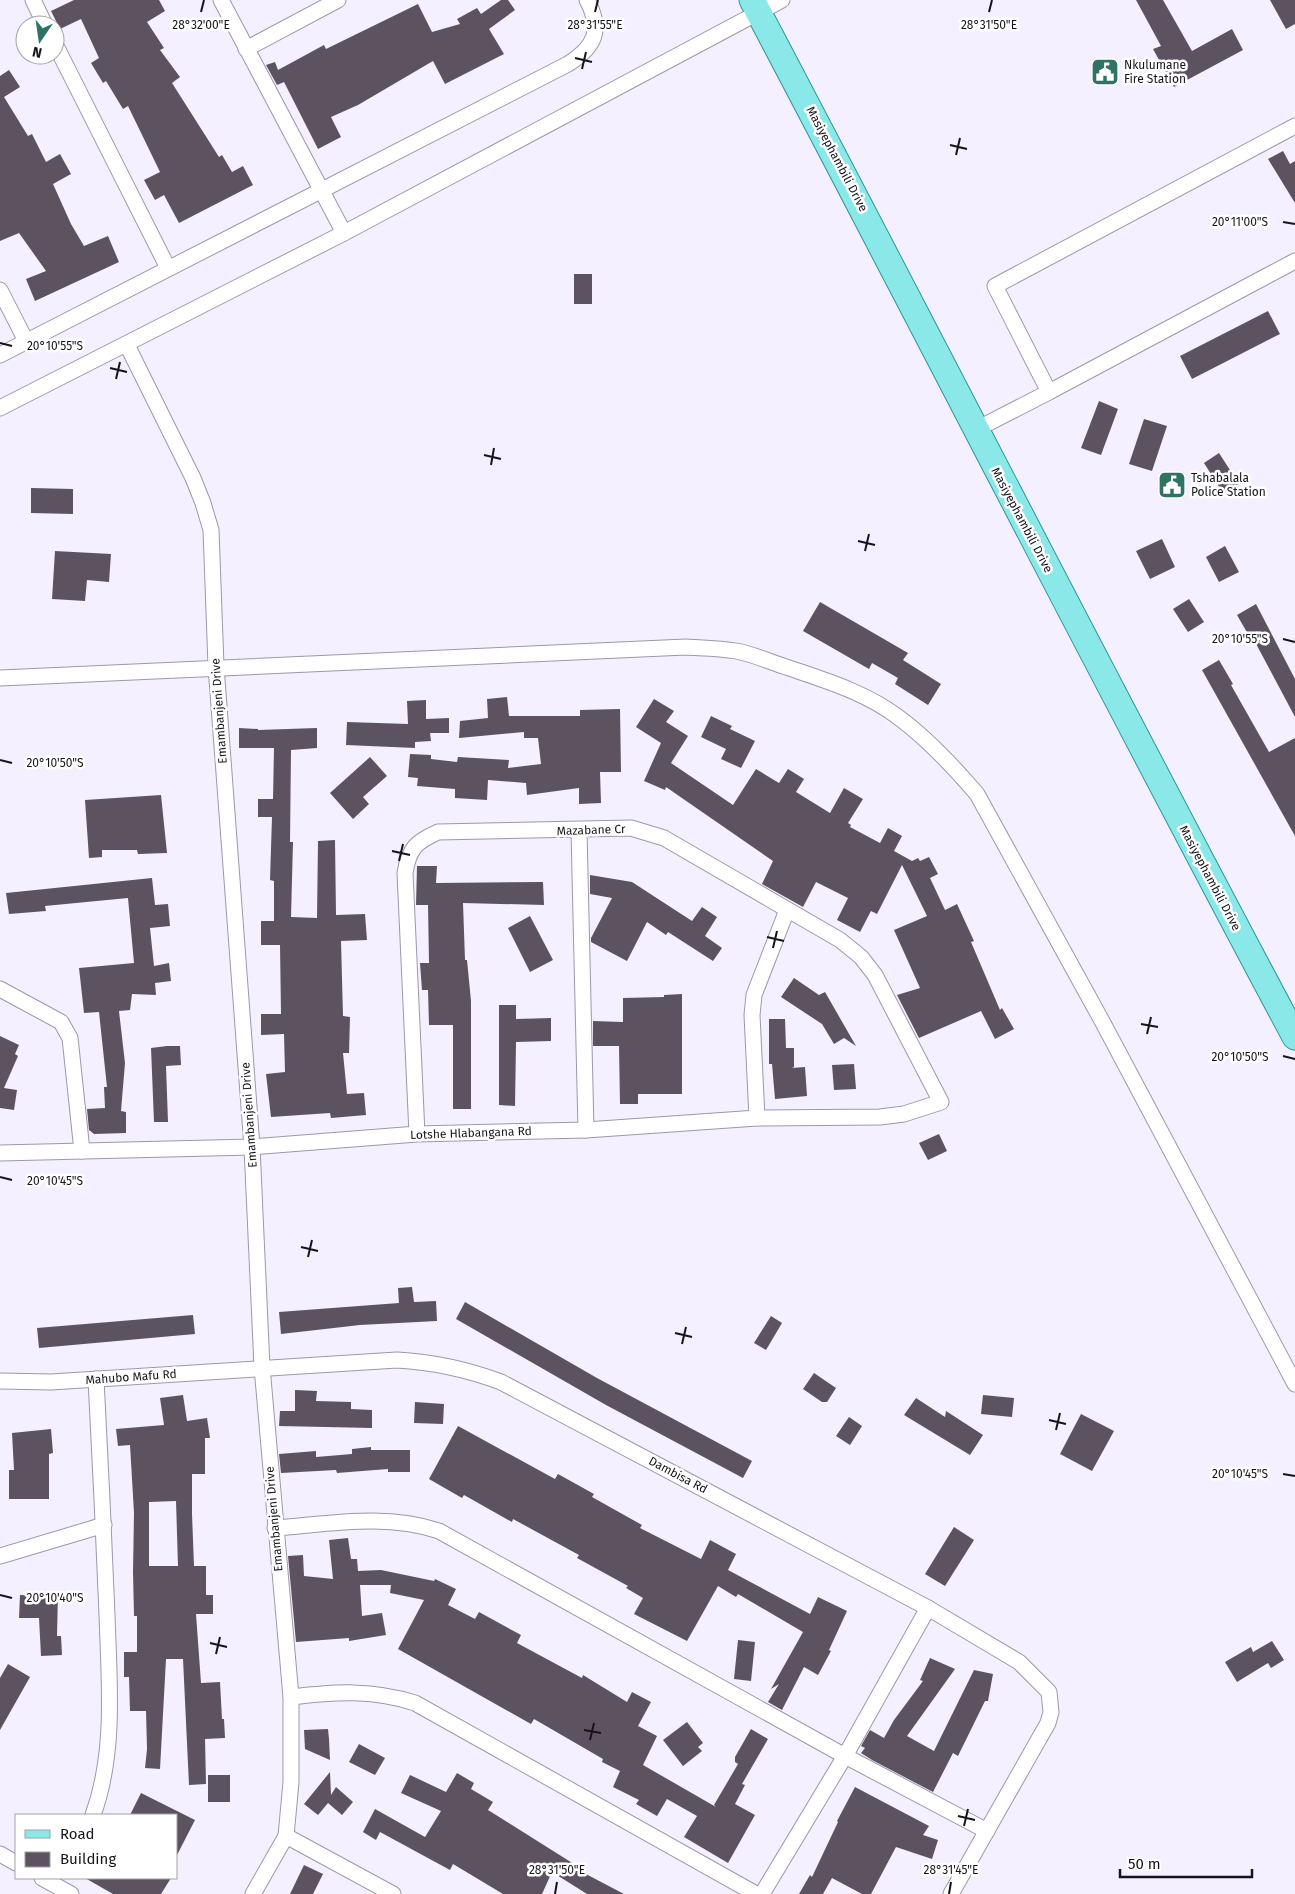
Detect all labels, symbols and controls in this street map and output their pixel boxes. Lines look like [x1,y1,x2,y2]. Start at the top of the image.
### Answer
north arrow [15,15,65,65]
text: 28°32'00"E [172,18,230,32]
text: 28°31'55"E [567,18,623,32]
text: 28°31'50"E [961,18,1017,32]
text: N [31,43,44,62]
public building icon: Nkulumane Fire Station [1090,57,1120,87]
place label: Nkulumane Fire Station [1124,58,1186,86]
street label: Masiyephambili Drive [803,104,871,214]
text: 20°11'00"S [1212,215,1269,229]
text: 20°10'55"S [27,339,84,353]
street label: Masiyephambili Drive [988,465,1056,575]
public building icon: Tshabalala Police Station [1157,470,1187,500]
place label: Tshabalala Police Station [1191,471,1266,499]
text: 20°10'55"S [1212,632,1269,646]
street label: Emambanjeni Drive [208,658,230,764]
text: 20°10'50"S [26,756,84,770]
street label: Mazabane Cr [556,822,626,838]
street label: Masiyephambili Drive [1176,823,1244,933]
text: 20°10'50"S [1211,1050,1269,1064]
street label: Emambanjeni Drive [238,1062,260,1168]
street label: Lotshe Hlabangana Rd [410,1124,532,1142]
text: 20°10'45"S [27,1174,83,1188]
street label: Mahubo Mafu Rd [85,1367,177,1387]
street label: Dambisa Rd [646,1454,710,1496]
street label: Emambanjeni Drive [262,1466,286,1572]
text: 20°10'45"S [1212,1467,1268,1481]
text: 20°10'40"S [26,1591,84,1605]
legend [15,1814,178,1879]
text: Road [60,1825,95,1843]
scale bar [1120,1846,1252,1878]
text: Building [60,1850,116,1868]
text: 50 m [1128,1855,1161,1873]
text: 28°31'50"E [529,1863,585,1877]
text: 28°31'45"E [924,1863,979,1877]

